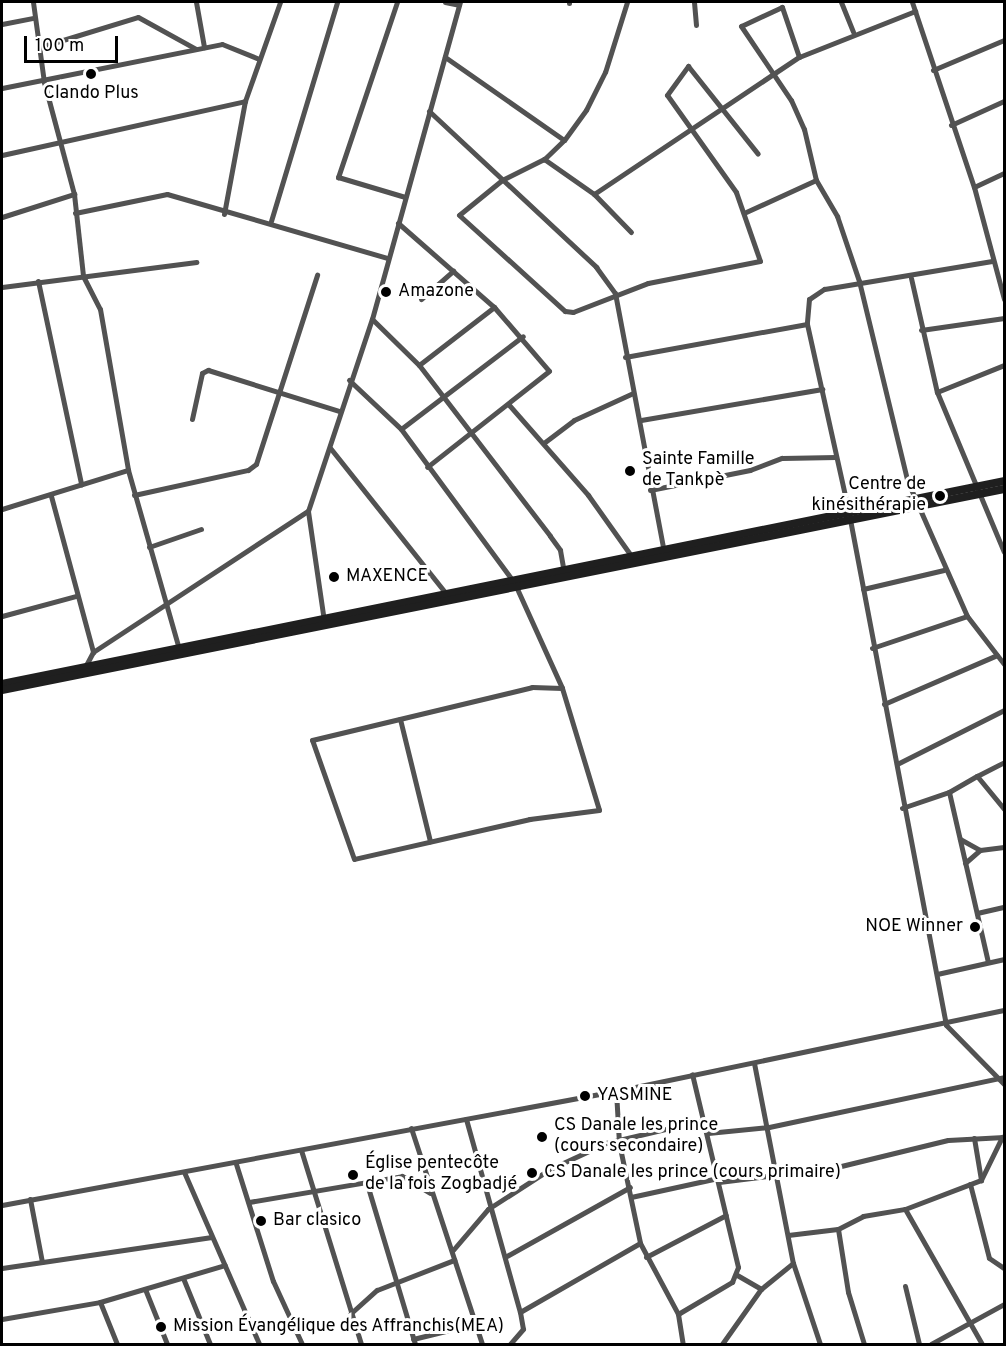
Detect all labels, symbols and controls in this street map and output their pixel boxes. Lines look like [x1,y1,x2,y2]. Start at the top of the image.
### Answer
scale bar [27,24,122,62]
text: 100 m [35,35,84,58]
marker: Clando Plus [84,67,98,81]
place label: Clando Plus [43,83,139,105]
place label: Amazone [398,281,474,303]
marker: Amazone [379,285,393,299]
place label: Sainte Famille de Tankpè [642,450,755,492]
marker: Sainte Famille de Tankpè [623,464,637,478]
place label: Centre de kinésithérapie [811,475,926,518]
marker: Centre de kinésithérapie [931,487,949,505]
place label: MAXENCE [346,566,428,588]
marker: MAXENCE [327,570,341,584]
place label: NOE Winner [865,916,963,938]
marker: NOE Winner [968,920,982,934]
place label: YASMINE [597,1085,672,1107]
marker: YASMINE [578,1089,592,1103]
place label: CS Danale les prince (cours secondaire) [554,1116,718,1158]
marker: CS Danale les prince (cours secondaire) [535,1130,549,1144]
place label: Église pentecôte de la fois Zogbadjé [365,1154,517,1196]
place label: CS Danale les prince (cours primaire) [544,1162,841,1184]
marker: CS Danale les prince (cours primaire) [525,1166,539,1180]
marker: Église pentecôte de la fois Zogbadjé [346,1168,360,1182]
place label: Bar clasico [273,1210,361,1232]
marker: Bar clasico [254,1214,268,1228]
place label: Mission Évangélique des Affranchis(MEA) [173,1316,505,1338]
marker: Mission Évangélique des Affranchis(MEA) [154,1320,168,1334]

